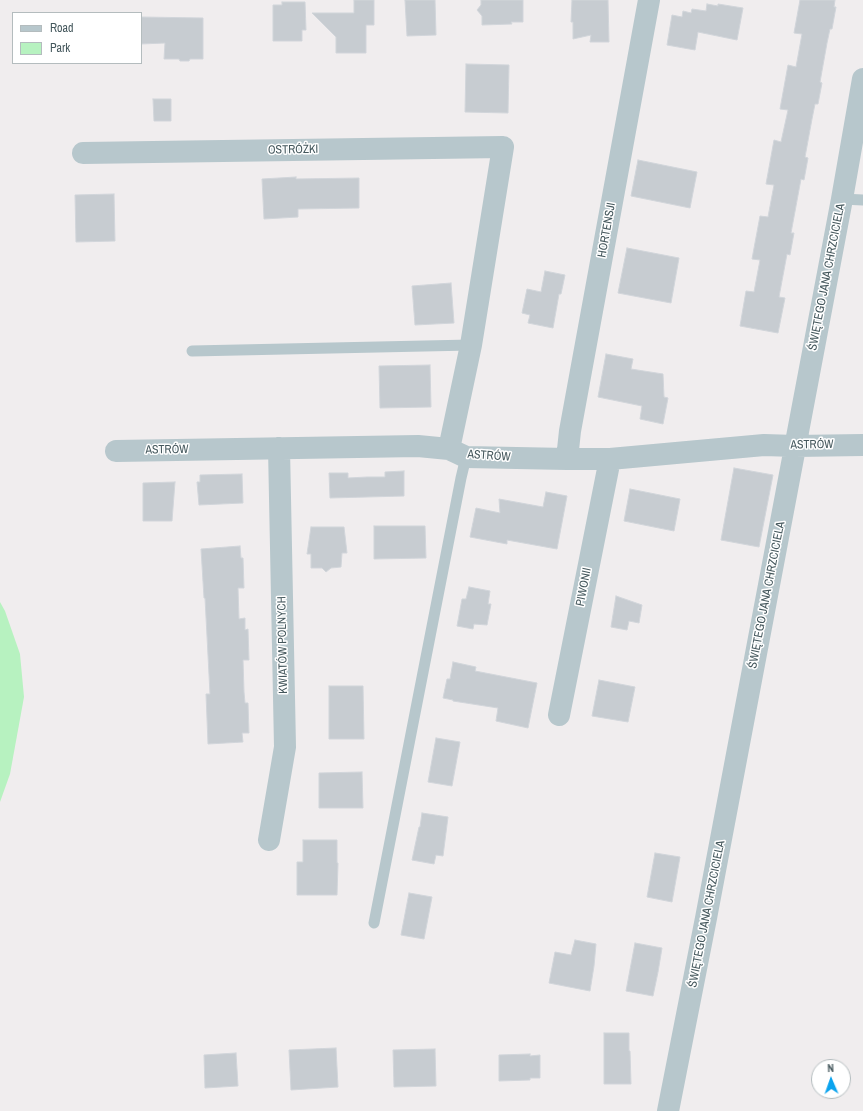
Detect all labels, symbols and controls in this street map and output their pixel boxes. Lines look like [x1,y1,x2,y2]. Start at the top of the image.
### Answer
legend [12,12,142,64]
text: Road [50,20,74,36]
text: Park [50,40,70,56]
street label: OSTRÓŻKI [268,142,318,158]
street label: HORTENSJI [595,201,619,259]
street label: ŚWIĘTEGO JANA CHRZCICIELA [806,202,848,352]
street label: ASTRÓW [790,437,834,453]
street label: ASTRÓW [145,442,189,458]
street label: ASTRÓW [467,447,511,465]
street label: ŚWIĘTEGO JANA CHRZCICIELA [746,520,788,670]
street label: PIWONII [573,567,595,607]
street label: KWIATÓW POLNYCH [275,596,291,694]
street label: ŚWIĘTEGO JANA CHRZCICIELA [686,839,728,989]
north arrow [811,1059,851,1099]
text: N [827,1061,834,1075]

